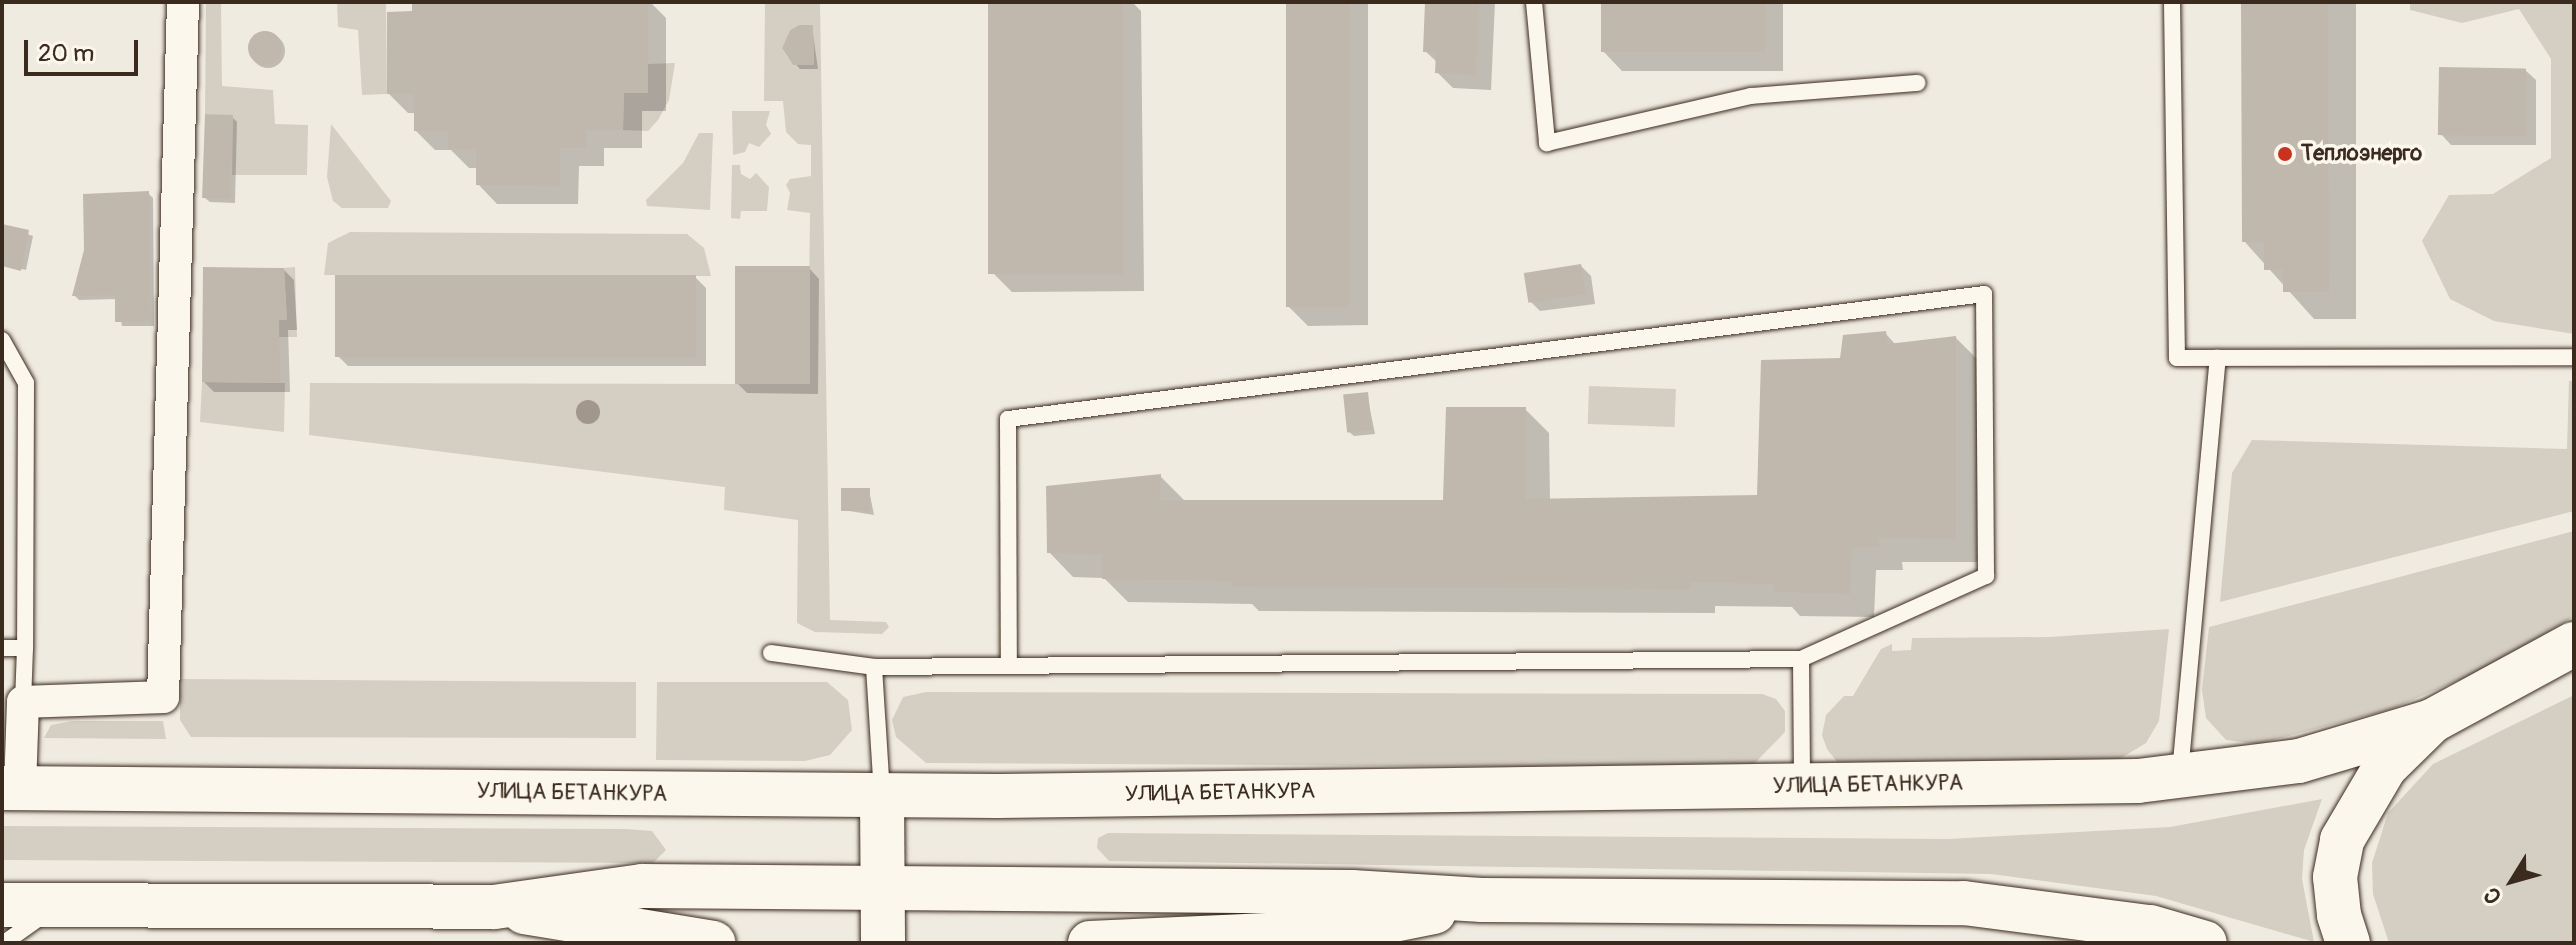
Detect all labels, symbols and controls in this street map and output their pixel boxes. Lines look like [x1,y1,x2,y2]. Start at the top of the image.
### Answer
scale bar [28,24,142,74]
text: 20 m [38,39,94,68]
place label: Теплоэнерго [2301,141,2422,167]
marker: Теплоэнерго [2276,145,2294,163]
street label: УЛИЦА БЕТАНКУРА [1773,770,1963,800]
street label: УЛИЦА БЕТАНКУРА [477,778,667,808]
street label: УЛИЦА БЕТАНКУРА [1125,778,1315,808]
north arrow [2472,841,2552,921]
text: С [2478,882,2508,909]

